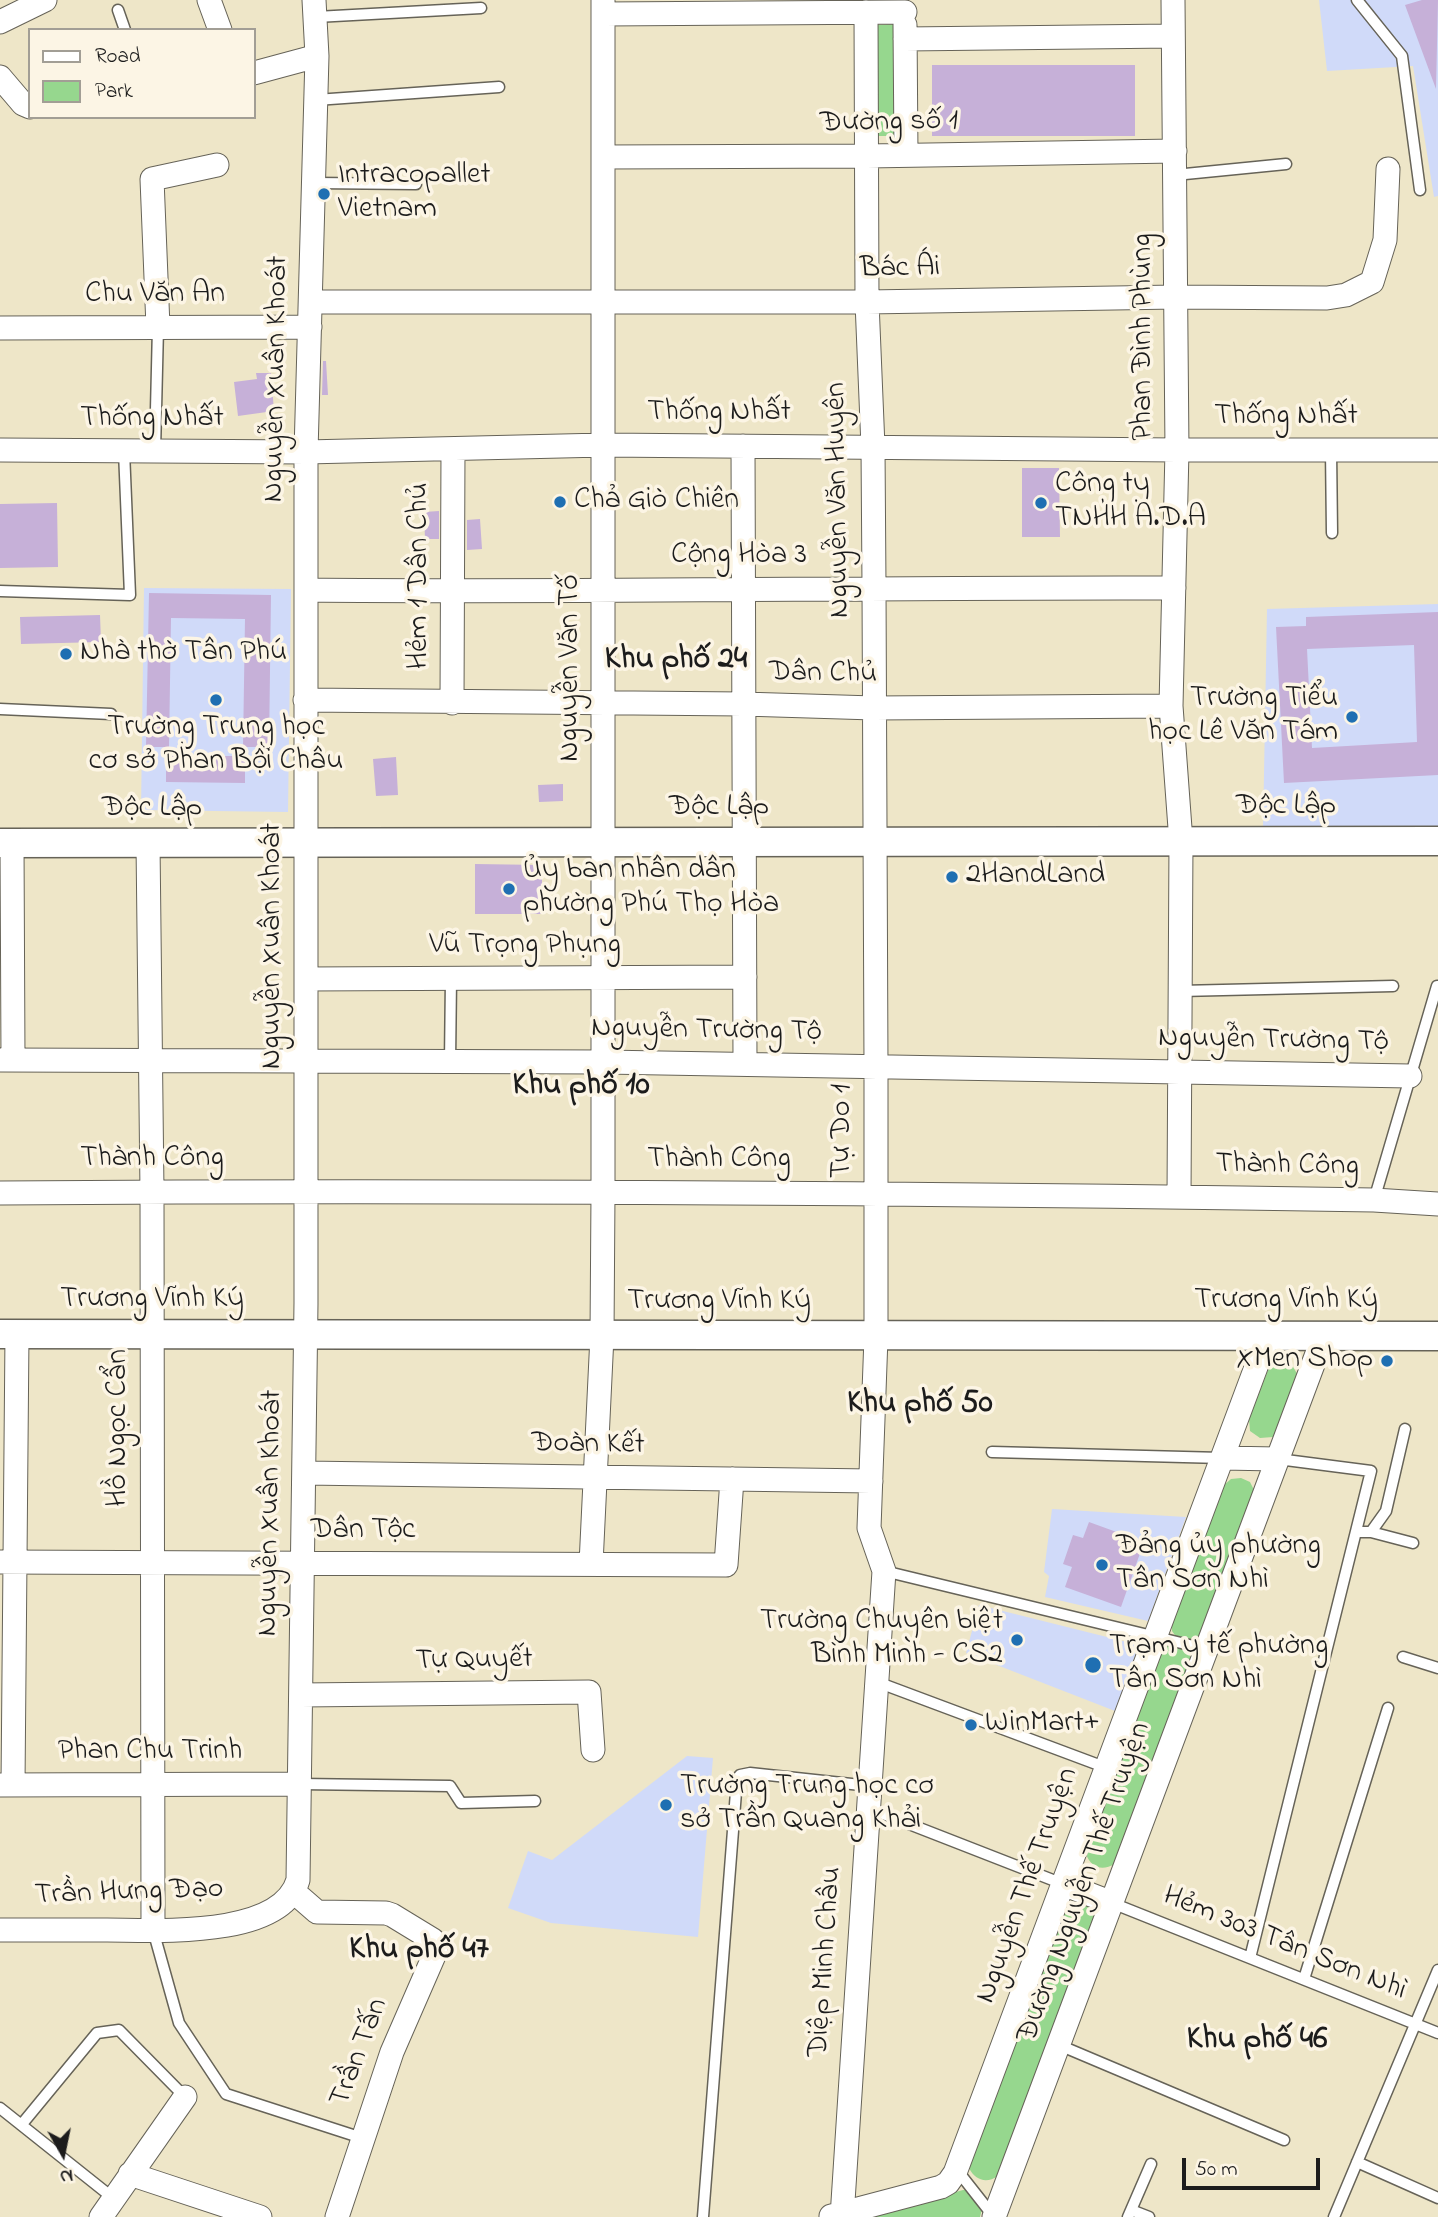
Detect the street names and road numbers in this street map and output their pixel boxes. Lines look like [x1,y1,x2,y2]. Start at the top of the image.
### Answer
street label: Đường số 1 [820,105,958,143]
street label: Phan Đình Phùng [1127,233,1163,441]
street label: Bác Ái [860,251,940,289]
street label: Nguyễn Xuân Khoát [258,255,298,503]
street label: Chu Văn An [85,278,225,314]
street label: Nguyễn Văn Huyên [820,382,860,618]
street label: Thống Nhất [647,396,791,432]
street label: Thống Nhất [1214,400,1358,436]
street label: Thống Nhất [80,402,224,438]
street label: Hẻm 1 Dân Chủ [403,483,439,669]
street label: Cộng Hòa 3 [671,539,807,575]
street label: Nguyễn Văn Tố [554,574,590,762]
street label: Dân Chủ [769,656,877,694]
street label: Độc Lập [1236,790,1336,826]
street label: Độc Lập [669,791,769,827]
street label: Độc Lập [102,792,202,828]
street label: Nguyễn Xuân Khoát [256,823,292,1069]
street label: Vũ Trọng Phụng [429,929,621,965]
street label: Nguyễn Trường Tộ [591,1012,821,1052]
street label: Nguyễn Trường Tộ [1158,1022,1388,1062]
street label: Tự Do 1 [826,1084,862,1178]
street label: Thành Công [80,1142,224,1178]
street label: Thành Công [647,1143,791,1179]
street label: Thành Công [1215,1148,1359,1186]
street label: Trương Vĩnh Ký [60,1283,244,1319]
street label: Trương Vĩnh Ký [1194,1284,1378,1320]
street label: Trương Vĩnh Ký [627,1285,811,1321]
street label: Hồ Ngọc Cẩn [102,1349,138,1507]
street label: Nguyễn Xuân Khoát [252,1389,292,1637]
street label: Đoàn Kết [531,1427,645,1465]
street label: Dân Tộc [311,1514,415,1550]
street label: Tự Quyết [415,1643,533,1681]
street label: Đường Nguyễn Thế Truyện [1011,1718,1161,2048]
street label: Phan Chu Trinh [58,1735,242,1771]
street label: Nguyễn Thế Truyện [970,1763,1088,2009]
street label: Diệp Minh Châu [802,1866,852,2058]
street label: Trần Hưng Đạo [34,1873,224,1915]
street label: Hẻm 303 Tân Sơn Nhì [1157,1880,1411,2010]
street label: Trần Tấn [324,1994,398,2112]

